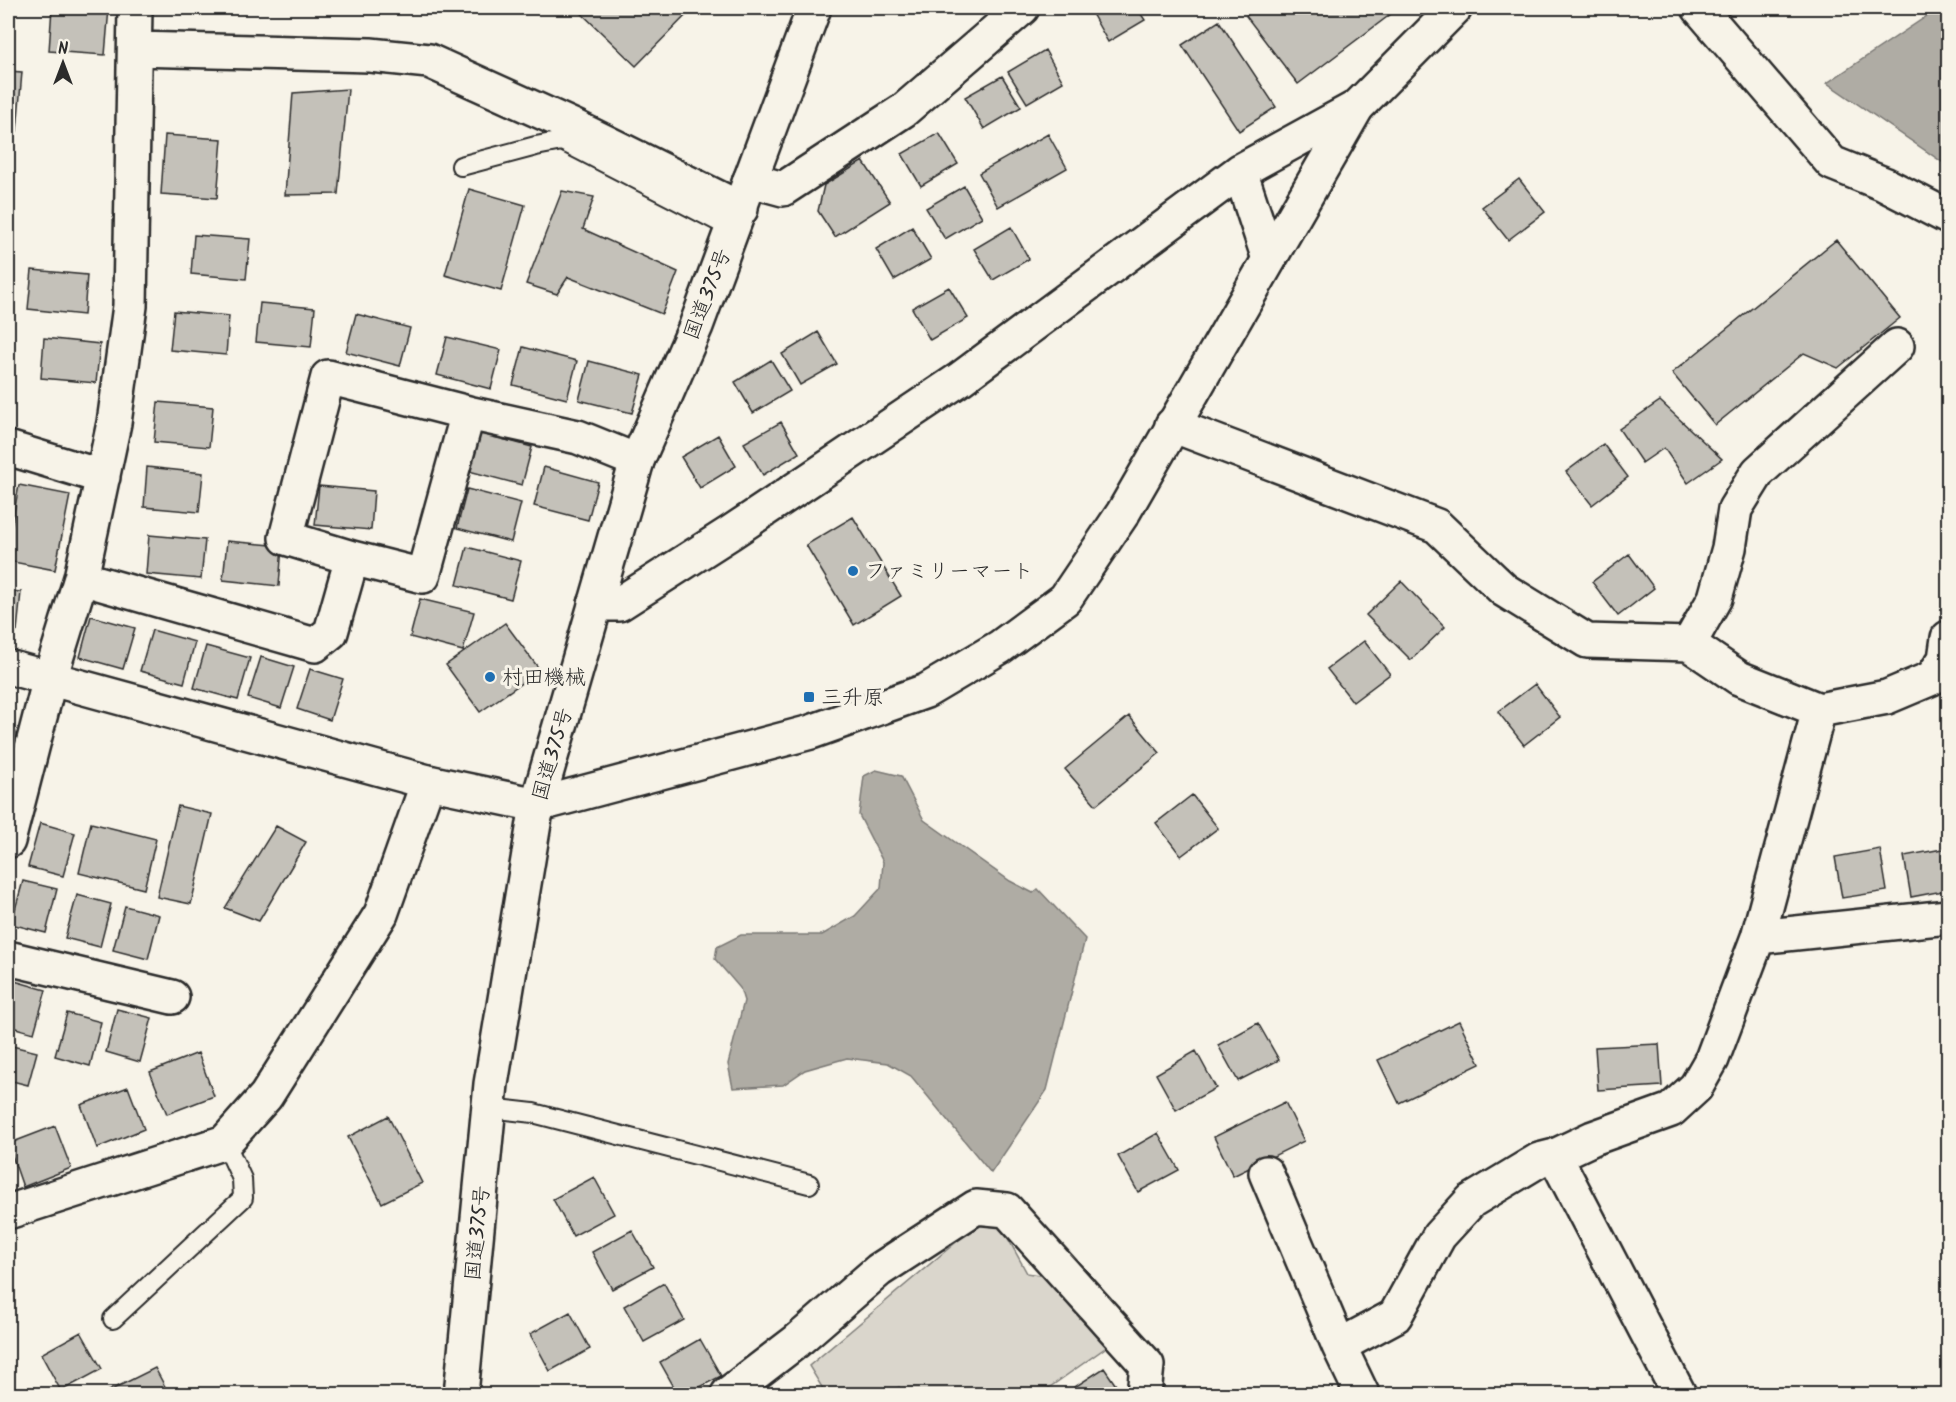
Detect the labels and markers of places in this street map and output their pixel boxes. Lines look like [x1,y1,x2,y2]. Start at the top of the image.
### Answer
place label: ファミリーマート [865,556,1033,589]
marker: ファミリーマート [846,564,860,578]
place label: 村田機械 [502,662,586,695]
marker: 村田機械 [483,670,497,684]
place label: 三升原 [821,682,884,715]
marker: 三升原 [802,690,816,704]

